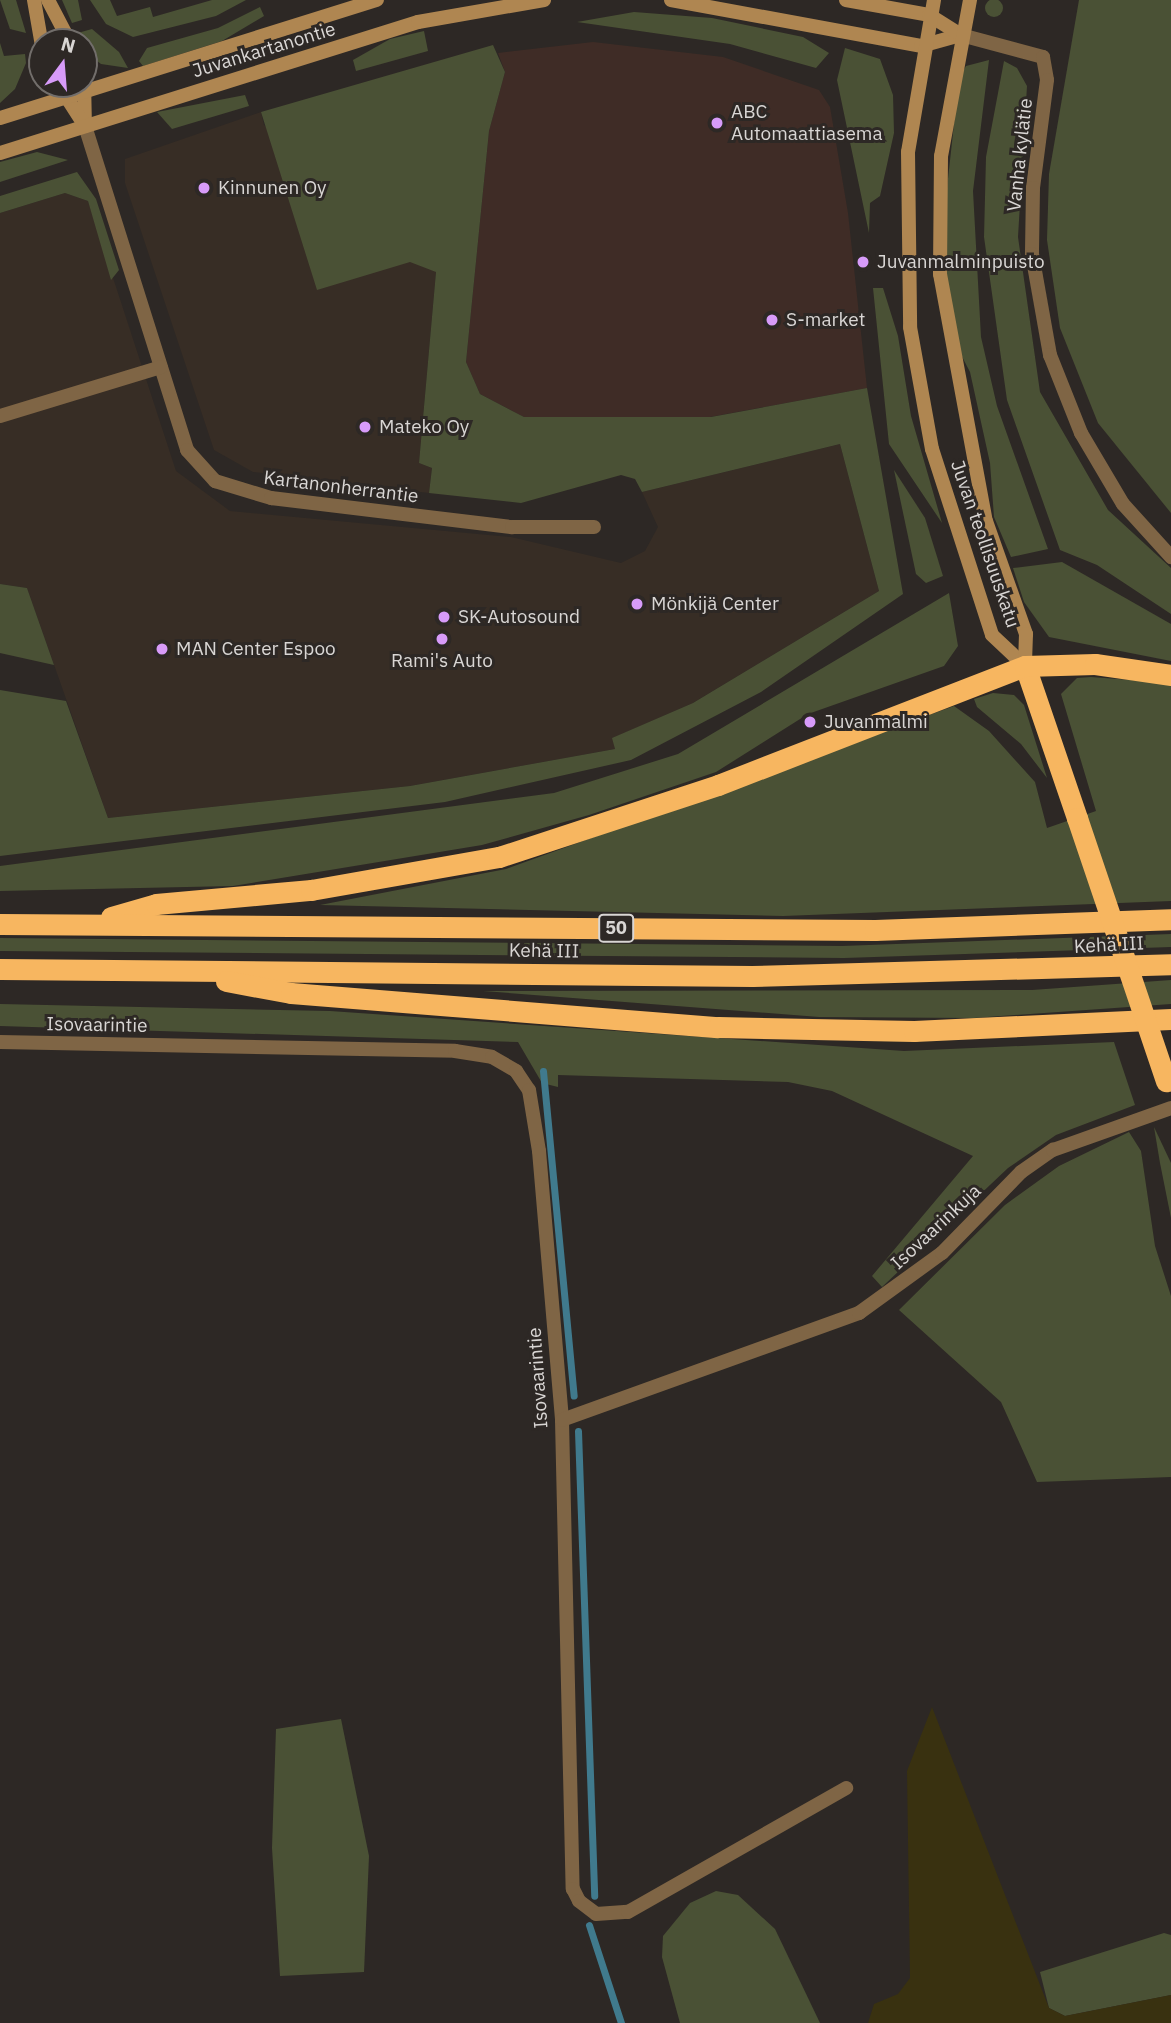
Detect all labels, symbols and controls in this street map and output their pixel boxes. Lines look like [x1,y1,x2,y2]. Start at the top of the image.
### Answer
street label: Juvankartanontie [190,17,338,83]
north arrow [28,28,98,98]
text: N [58,31,78,58]
street label: Vanha kylätie [1003,97,1037,213]
place label: ABC Automaattiasema [731,101,883,145]
marker: ABC Automaattiasema [709,115,725,131]
place label: Kinnunen Oy [218,177,327,199]
marker: Kinnunen Oy [196,180,212,196]
place label: Juvanmalminpuisto [877,251,1045,273]
marker: Juvanmalminpuisto [855,254,871,270]
place label: S-market [786,309,865,331]
marker: S-market [764,312,780,328]
place label: Mateko Oy [379,416,469,438]
marker: Mateko Oy [357,419,373,435]
street label: Juvan teollisuuskatu [946,457,1024,631]
street label: Kartanonherrantie [262,466,420,508]
place label: Mönkijä Center [651,593,779,615]
marker: Mönkijä Center [629,596,645,612]
place label: SK-Autosound [458,606,580,628]
marker: SK-Autosound [436,609,452,625]
marker: Rami's Auto [434,631,450,647]
place label: MAN Center Espoo [176,638,336,660]
marker: MAN Center Espoo [154,641,170,657]
place label: Rami's Auto [391,650,493,672]
place label: Juvanmalmi [824,711,928,733]
marker: Juvanmalmi [802,714,818,730]
road number: 50 [597,914,635,943]
street label: Kehä III [1073,932,1145,958]
street label: Kehä III [509,939,579,963]
street label: Isovaarintie [46,1013,148,1037]
street label: Isovaarinkuja [886,1180,986,1274]
street label: Isovaarintie [523,1327,553,1429]

